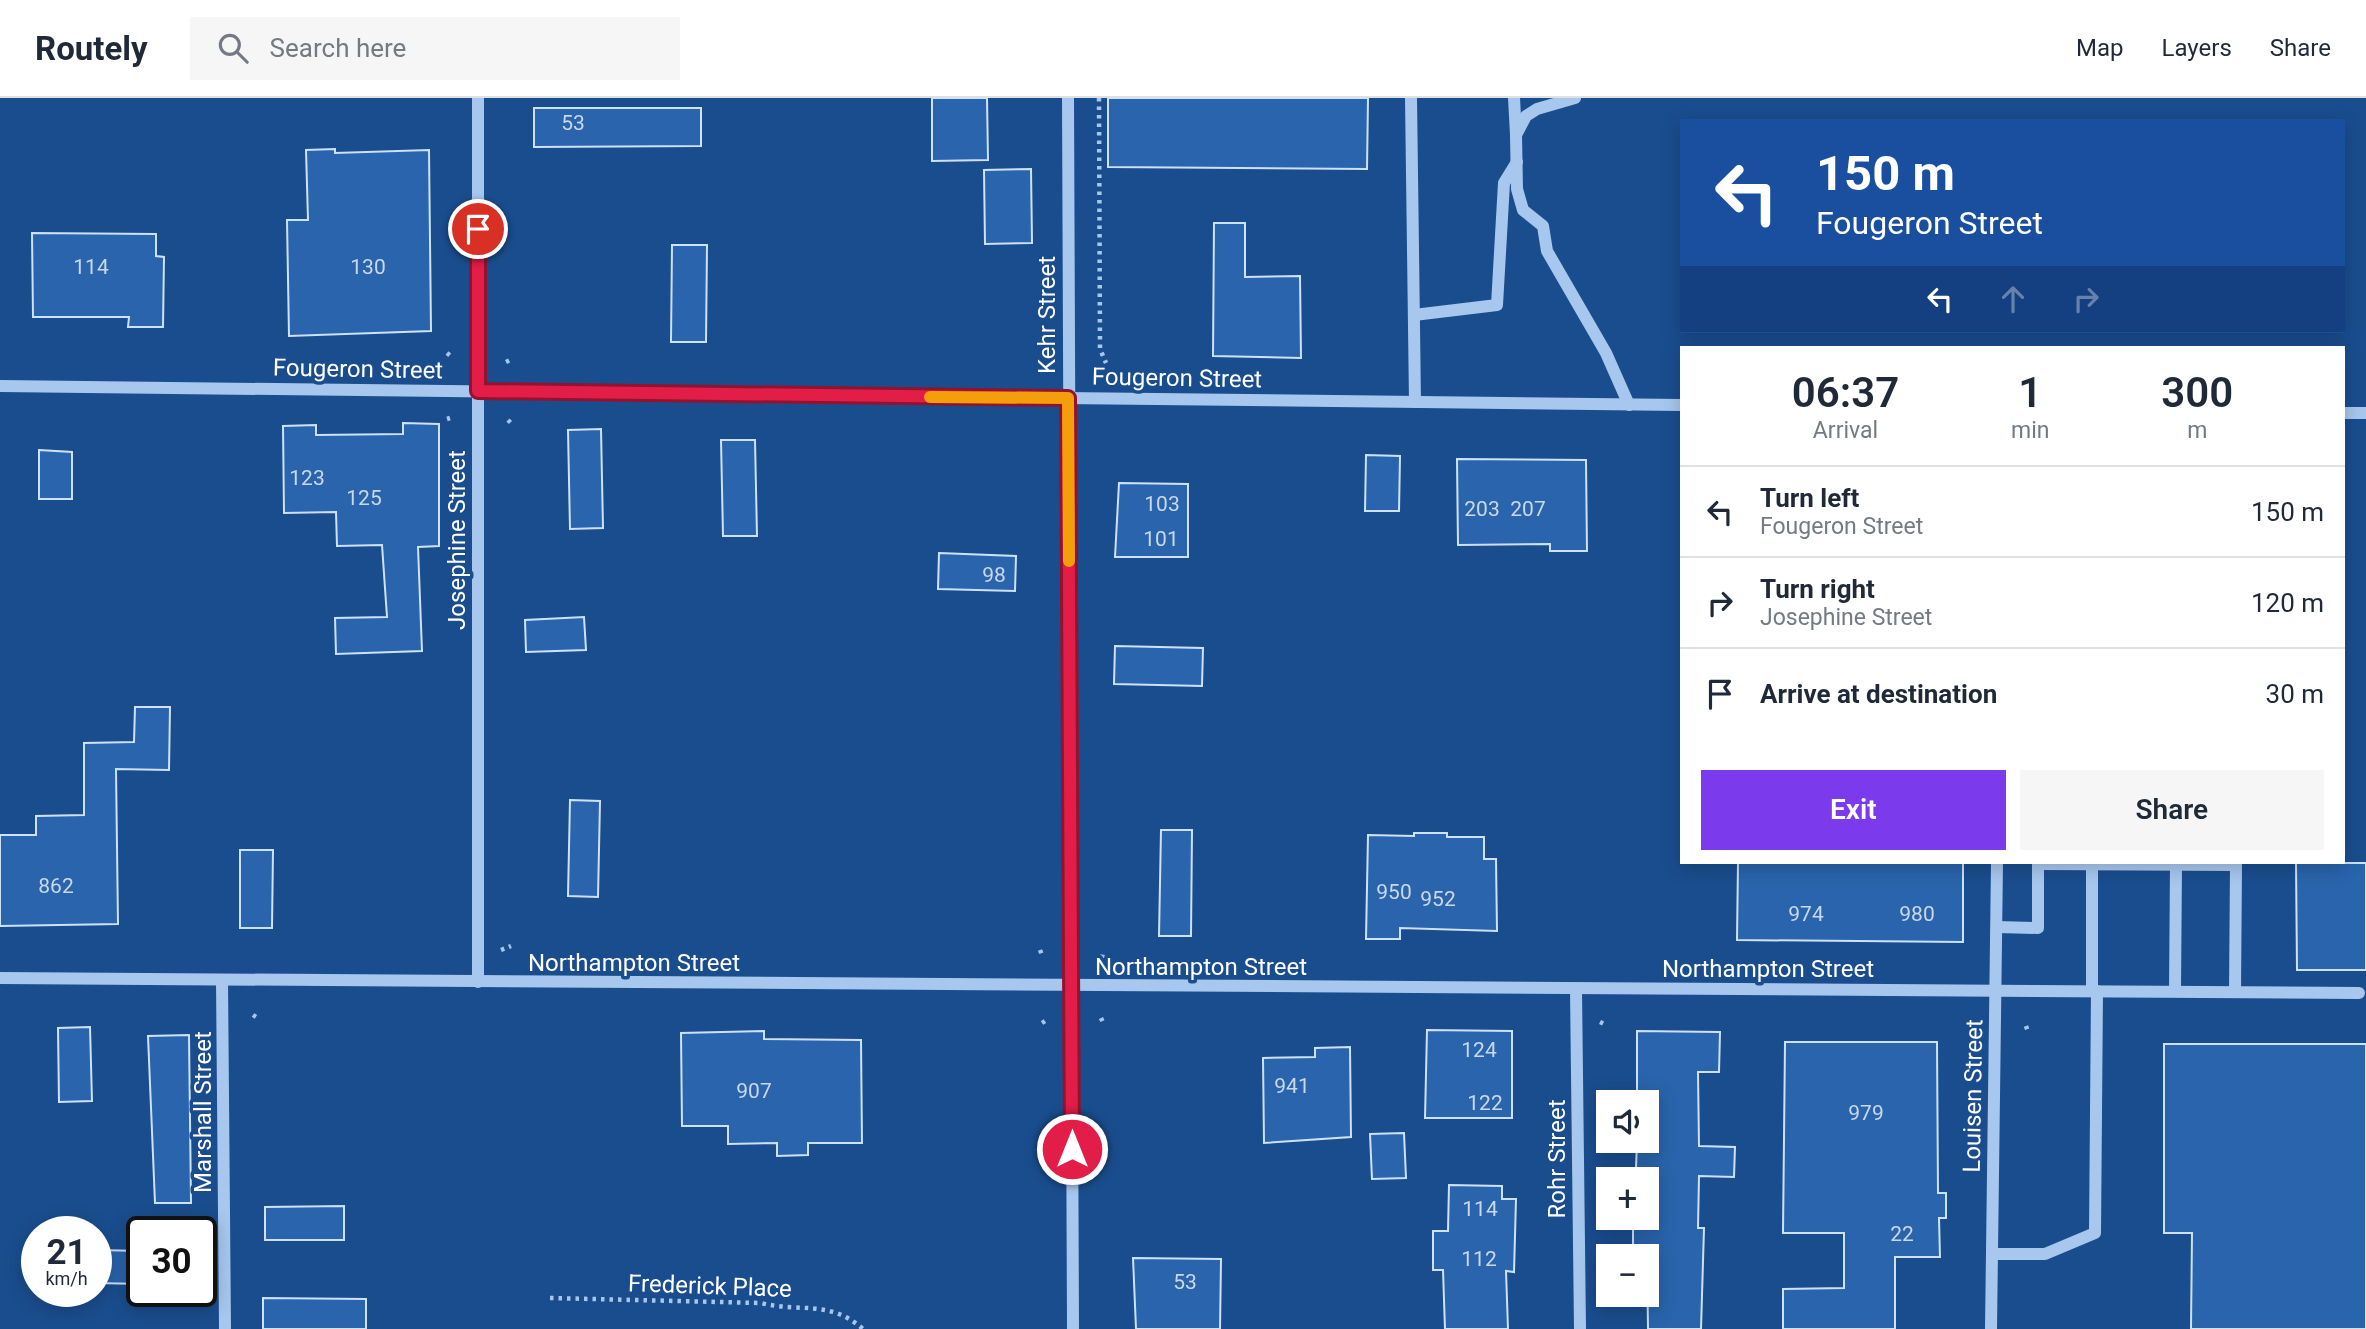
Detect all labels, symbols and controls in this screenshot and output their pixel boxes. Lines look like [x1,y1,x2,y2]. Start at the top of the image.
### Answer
search box [190,17,680,80]
text: Routely [35,29,148,68]
icon: search [214,29,252,67]
text: Search here [270,33,406,63]
text: Map [2076,34,2124,62]
text: Layers [2162,34,2232,62]
text: Share [2270,34,2331,62]
house number: 53 [561,111,585,135]
text: 150 m [1816,145,1955,202]
icon: left [1701,147,1792,238]
pin [448,199,508,259]
text: Fougeron Street [1816,204,2043,242]
icon: arrive [459,210,497,248]
house number: 114 [73,255,109,279]
house number: 130 [350,255,386,279]
street label: Kehr Street [1033,256,1061,374]
icon: left [1921,280,1959,318]
icon: ahead [1994,280,2032,318]
icon: right [2067,280,2105,318]
street label: Fougeron Street [273,354,444,384]
street label: Fougeron Street [1092,363,1263,393]
text: 06:37 [1792,368,1899,417]
text: 1 [2018,368,2042,417]
text: 300 [2161,368,2233,417]
text: Arrival [1813,417,1878,444]
text: min [2011,417,2049,444]
text: m [2187,417,2207,444]
street label: Josephine Street [443,450,471,630]
house number: 123 [289,466,325,490]
text: Turn left [1760,483,1859,513]
house number: 125 [346,486,382,510]
house number: 103 [1144,492,1180,516]
icon: left [1701,493,1739,531]
house number: 203 [1464,497,1500,521]
house number: 207 [1510,497,1546,521]
text: 150 m [2251,497,2324,527]
text: Fougeron Street [1760,513,1923,540]
house number: 101 [1143,527,1179,551]
house number: 98 [982,563,1006,587]
text: Turn right [1760,574,1875,604]
icon: right [1701,584,1739,622]
text: 120 m [2251,588,2324,618]
text: Josephine Street [1760,604,1932,631]
icon: arrive [1701,675,1739,713]
text: Arrive at destination [1760,679,1997,709]
text: 30 m [2266,679,2324,709]
button: Exit [1701,770,2006,850]
button: Share [2020,770,2324,850]
house number: 862 [38,874,74,898]
house number: 950 [1376,880,1412,904]
house number: 952 [1420,887,1456,911]
house number: 974 [1788,902,1824,926]
house number: 980 [1899,902,1935,926]
street label: Northampton Street [528,949,740,977]
street label: Northampton Street [1095,953,1307,981]
street label: Northampton Street [1662,955,1874,983]
street label: Louisen Street [1958,1019,1988,1173]
street label: Marshall Street [189,1031,217,1193]
house number: 124 [1461,1038,1497,1062]
house number: 941 [1274,1074,1310,1098]
house number: 907 [736,1079,772,1103]
map controls [1596,1090,1659,1307]
button: sound [1596,1090,1659,1153]
house number: 122 [1467,1091,1503,1115]
street label: Rohr Street [1543,1099,1571,1219]
house number: 979 [1848,1101,1884,1125]
position arrow [1035,1112,1109,1186]
button: + [1596,1167,1659,1230]
house number: 114 [1462,1197,1498,1221]
speed limit sign: 30 [126,1216,217,1307]
house number: 22 [1890,1222,1914,1246]
text: 21 [46,1232,87,1273]
button: − [1596,1244,1659,1307]
house number: 112 [1461,1247,1497,1271]
text: km/h [45,1268,88,1289]
street label: Frederick Place [628,1269,792,1303]
house number: 53 [1173,1270,1197,1294]

